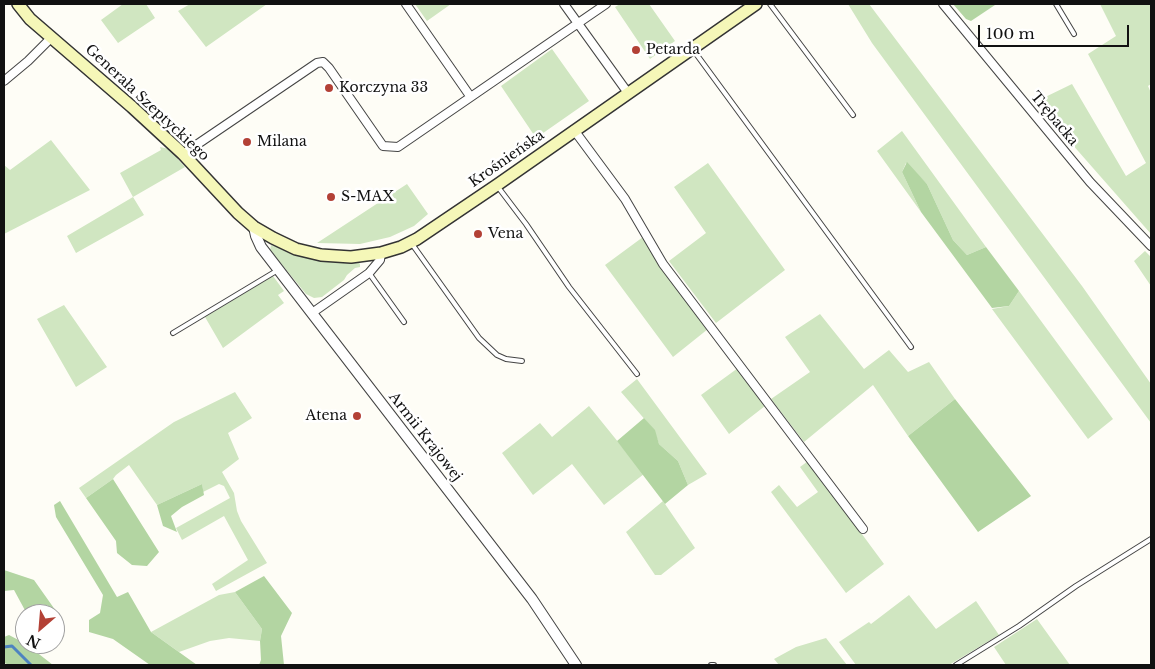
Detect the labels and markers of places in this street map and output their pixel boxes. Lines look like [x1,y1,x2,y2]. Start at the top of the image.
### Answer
place label: Petarda [646,42,700,58]
marker: Petarda [630,44,642,56]
place label: Korczyna 33 [339,80,428,96]
marker: Korczyna 33 [323,82,335,94]
place label: Milana [257,134,307,150]
marker: Milana [241,136,253,148]
place label: S-MAX [341,189,394,205]
marker: S-MAX [325,191,337,203]
place label: Vena [488,226,523,242]
marker: Vena [472,228,484,240]
place label: Atena [306,408,347,424]
marker: Atena [351,410,363,422]

